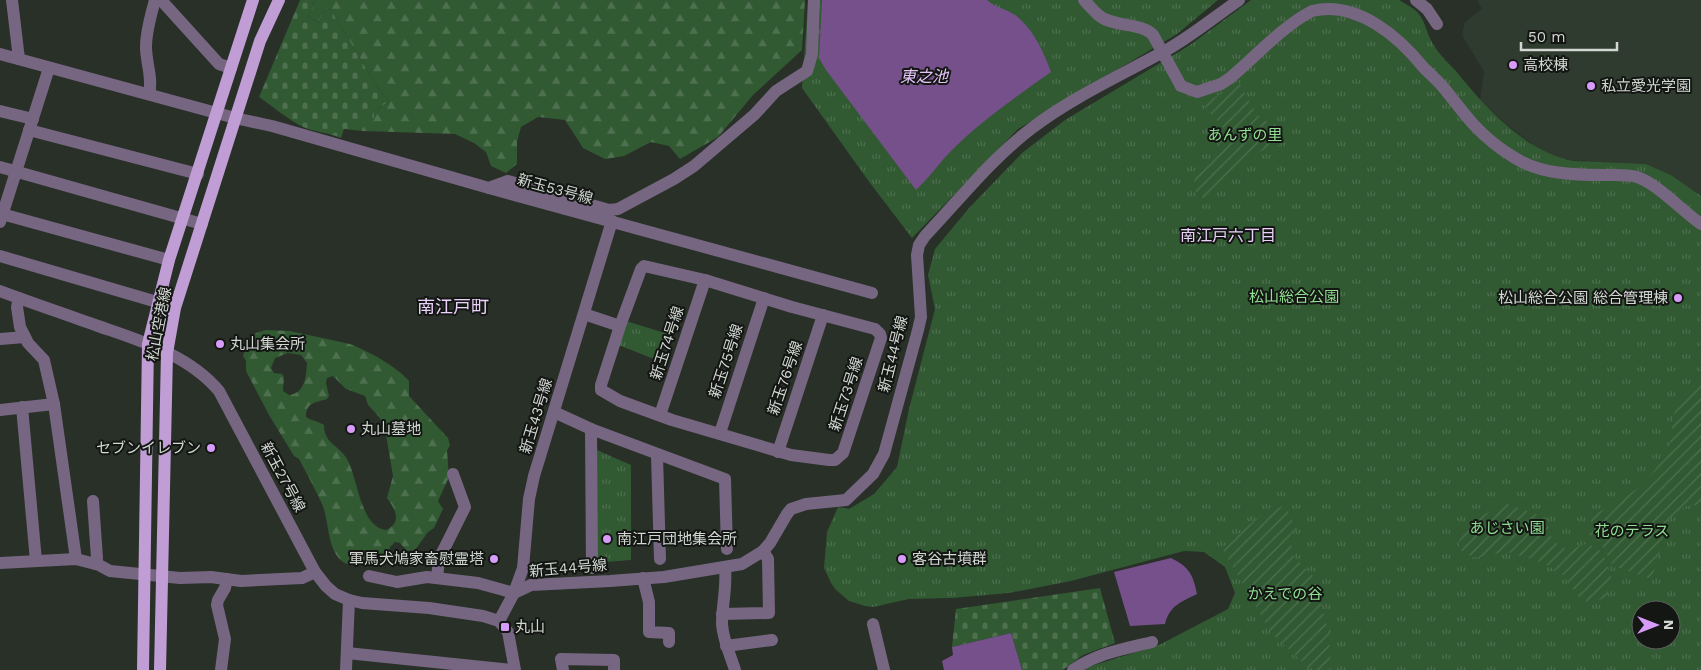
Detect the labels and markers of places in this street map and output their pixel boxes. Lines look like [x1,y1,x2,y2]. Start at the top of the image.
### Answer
place label: 高校棟 [1523,56,1568,74]
marker: 高校棟 [1507,59,1519,71]
place label: 私立愛光学園 [1601,77,1691,95]
marker: 私立愛光学園 [1585,80,1597,92]
place label: 松山総合公園 総合管理棟 [1498,289,1668,307]
marker: 松山総合公園 総合管理棟 [1672,292,1684,304]
place label: 丸山集会所 [230,335,305,353]
marker: 丸山集会所 [214,338,226,350]
place label: 丸山墓地 [361,420,421,438]
marker: 丸山墓地 [345,423,357,435]
place label: セブンイレブン [96,439,201,457]
marker: セブンイレブン [205,442,217,454]
place label: 南江戸団地集会所 [617,530,737,548]
marker: 南江戸団地集会所 [601,533,613,545]
place label: 軍馬犬鳩家畜慰霊塔 [349,550,484,568]
place label: 客谷古墳群 [912,550,987,568]
marker: 軍馬犬鳩家畜慰霊塔 [488,553,500,565]
marker: 客谷古墳群 [896,553,908,565]
place label: 丸山 [515,618,545,636]
marker: 丸山 [499,621,511,633]

